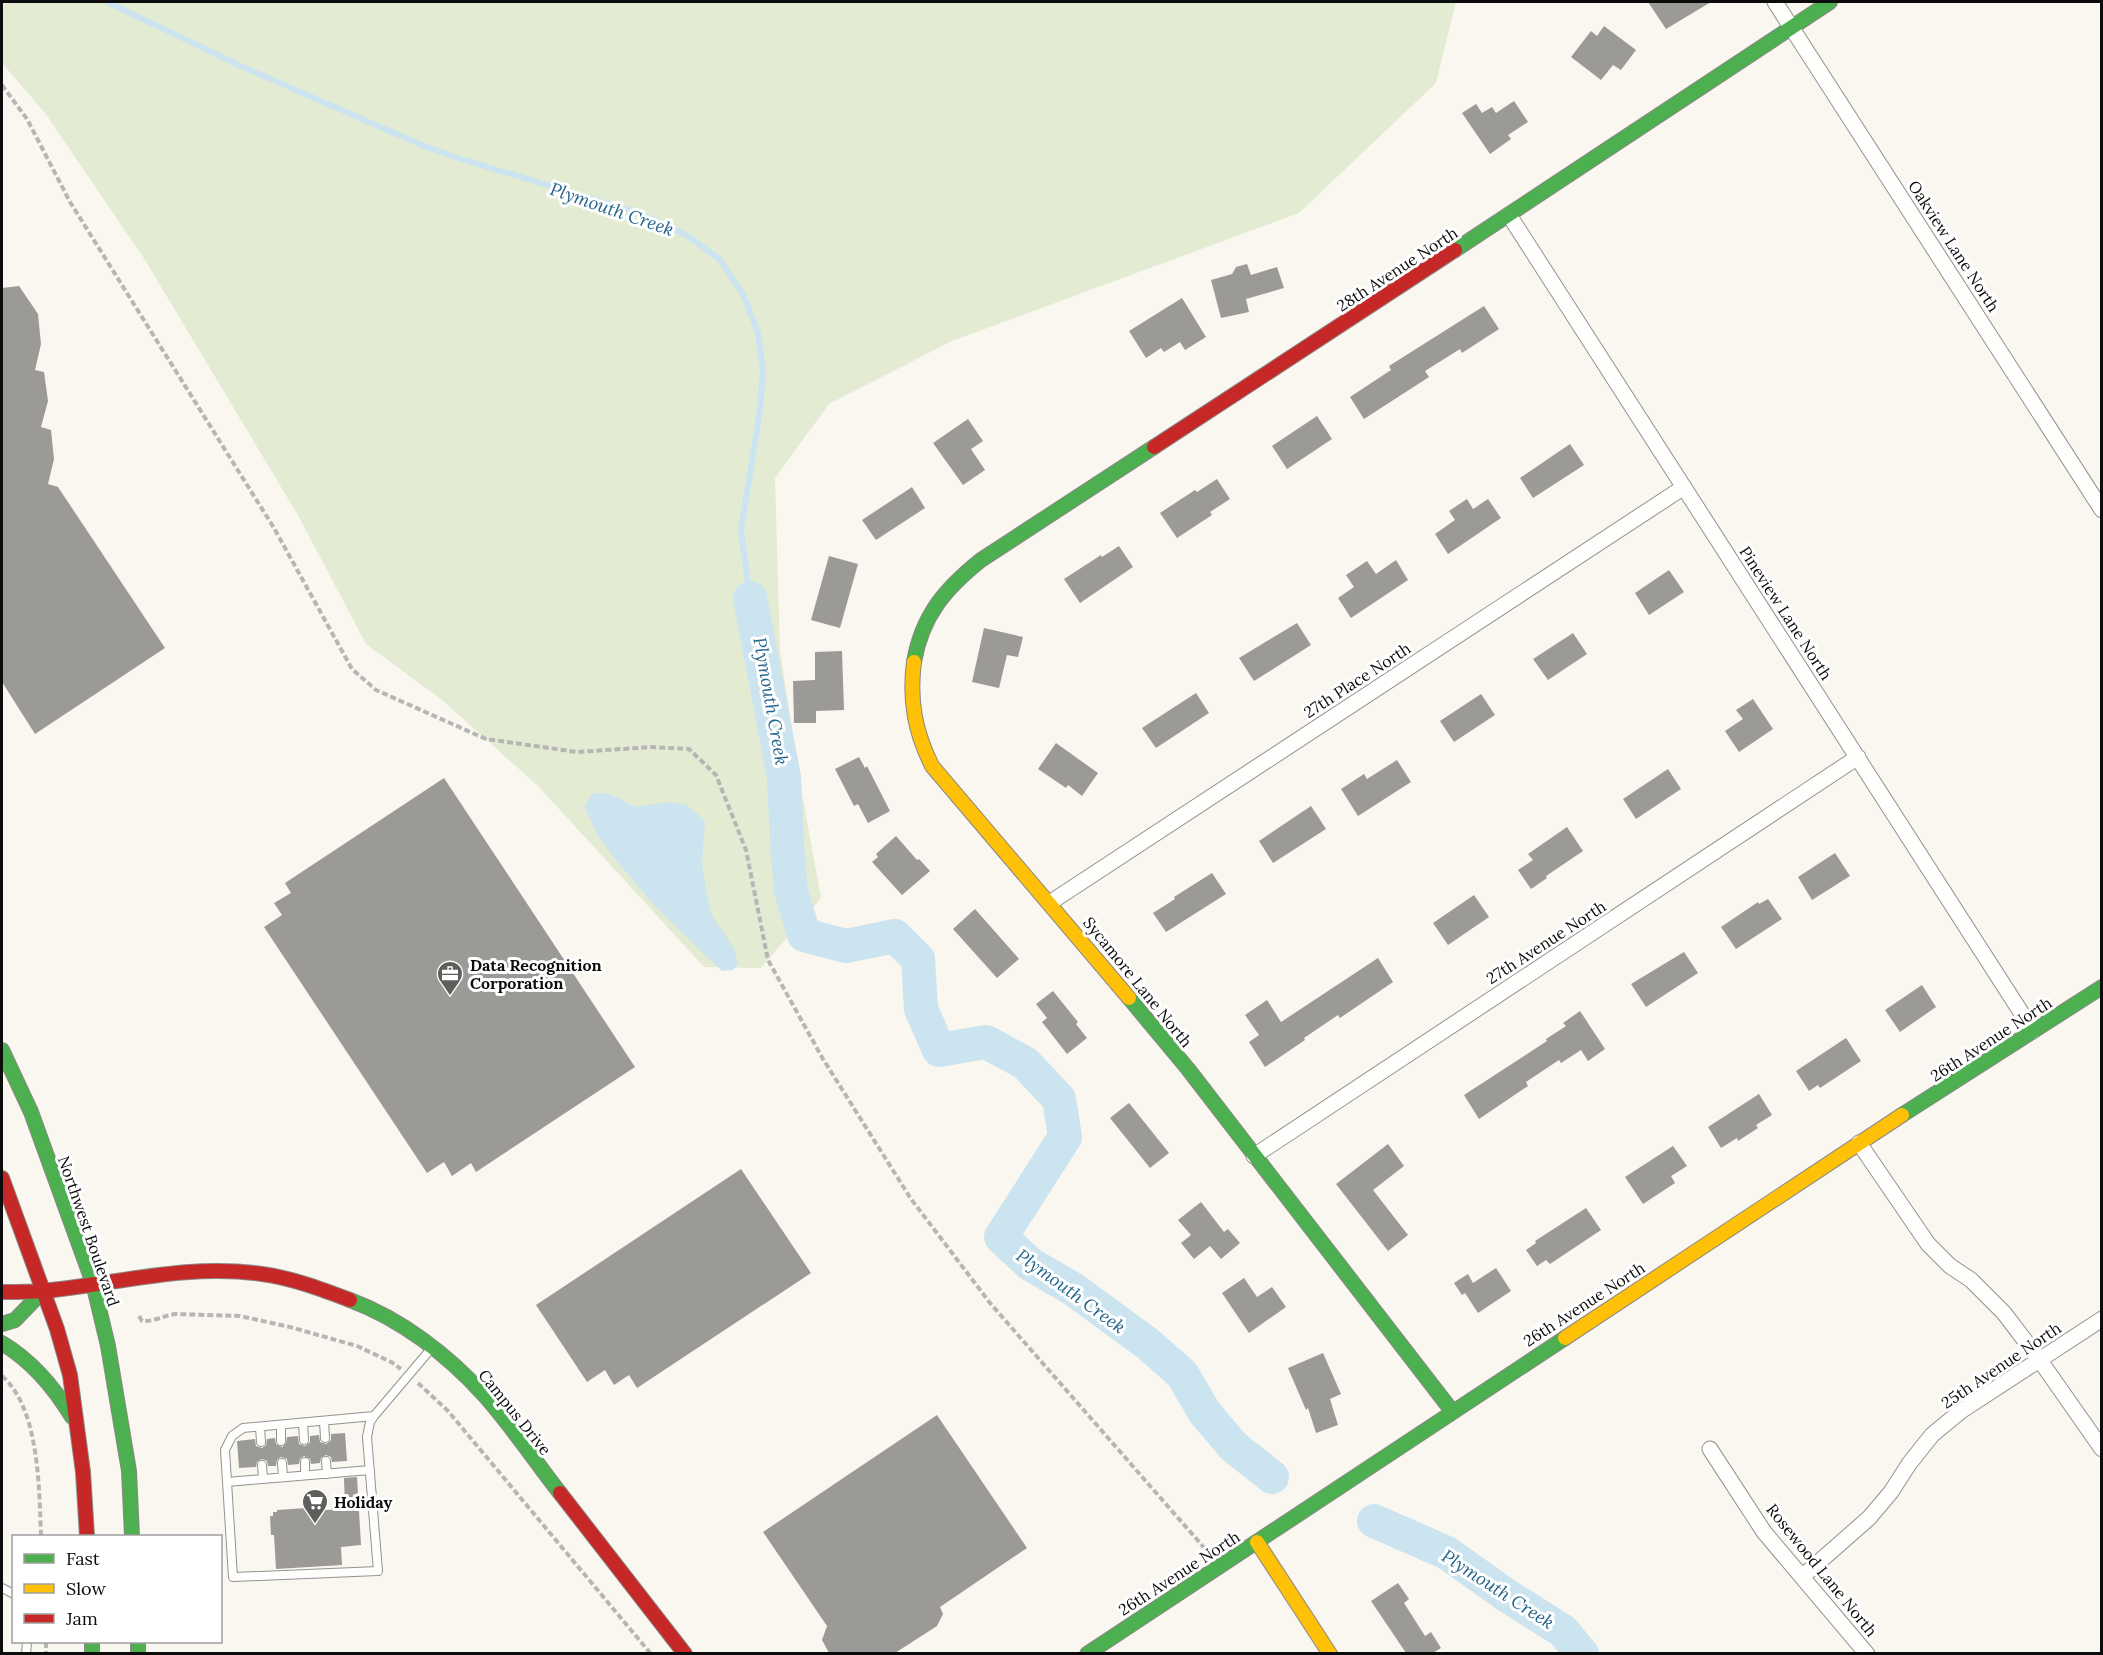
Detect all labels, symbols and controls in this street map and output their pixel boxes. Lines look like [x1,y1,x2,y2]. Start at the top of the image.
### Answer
water label: Plymouth Creek [547,177,677,241]
street label: Oakview Lane North [1904,177,2004,316]
street label: 28th Avenue North [1333,222,1462,316]
street label: Pineview Lane North [1735,542,1837,684]
water label: Plymouth Creek [748,635,794,767]
street label: 27th Place North [1300,638,1415,722]
street label: 27th Avenue North [1482,896,1610,988]
street label: Sycamore Lane North [1079,913,1197,1052]
place label: Data Recognition Corporation [470,955,602,993]
office icon: Data Recognition Corporation [435,959,465,997]
street label: 26th Avenue North [1927,992,2056,1086]
street label: Northwest Boulevard [54,1153,124,1309]
water label: Plymouth Creek [1012,1244,1130,1338]
street label: 26th Avenue North [1520,1257,1649,1351]
street label: 25th Avenue North [1937,1317,2065,1412]
street label: Campus Drive [474,1365,556,1459]
supermarket icon: Holiday [300,1487,330,1525]
place label: Holiday [334,1492,392,1512]
street label: Rosewood Lane North [1762,1500,1882,1641]
street label: 26th Avenue North [1115,1526,1244,1620]
legend [12,1535,222,1643]
water label: Plymouth Creek [1437,1544,1559,1634]
text: Fast [66,1547,100,1570]
text: Slow [66,1577,106,1600]
text: Jam [65,1607,98,1630]

